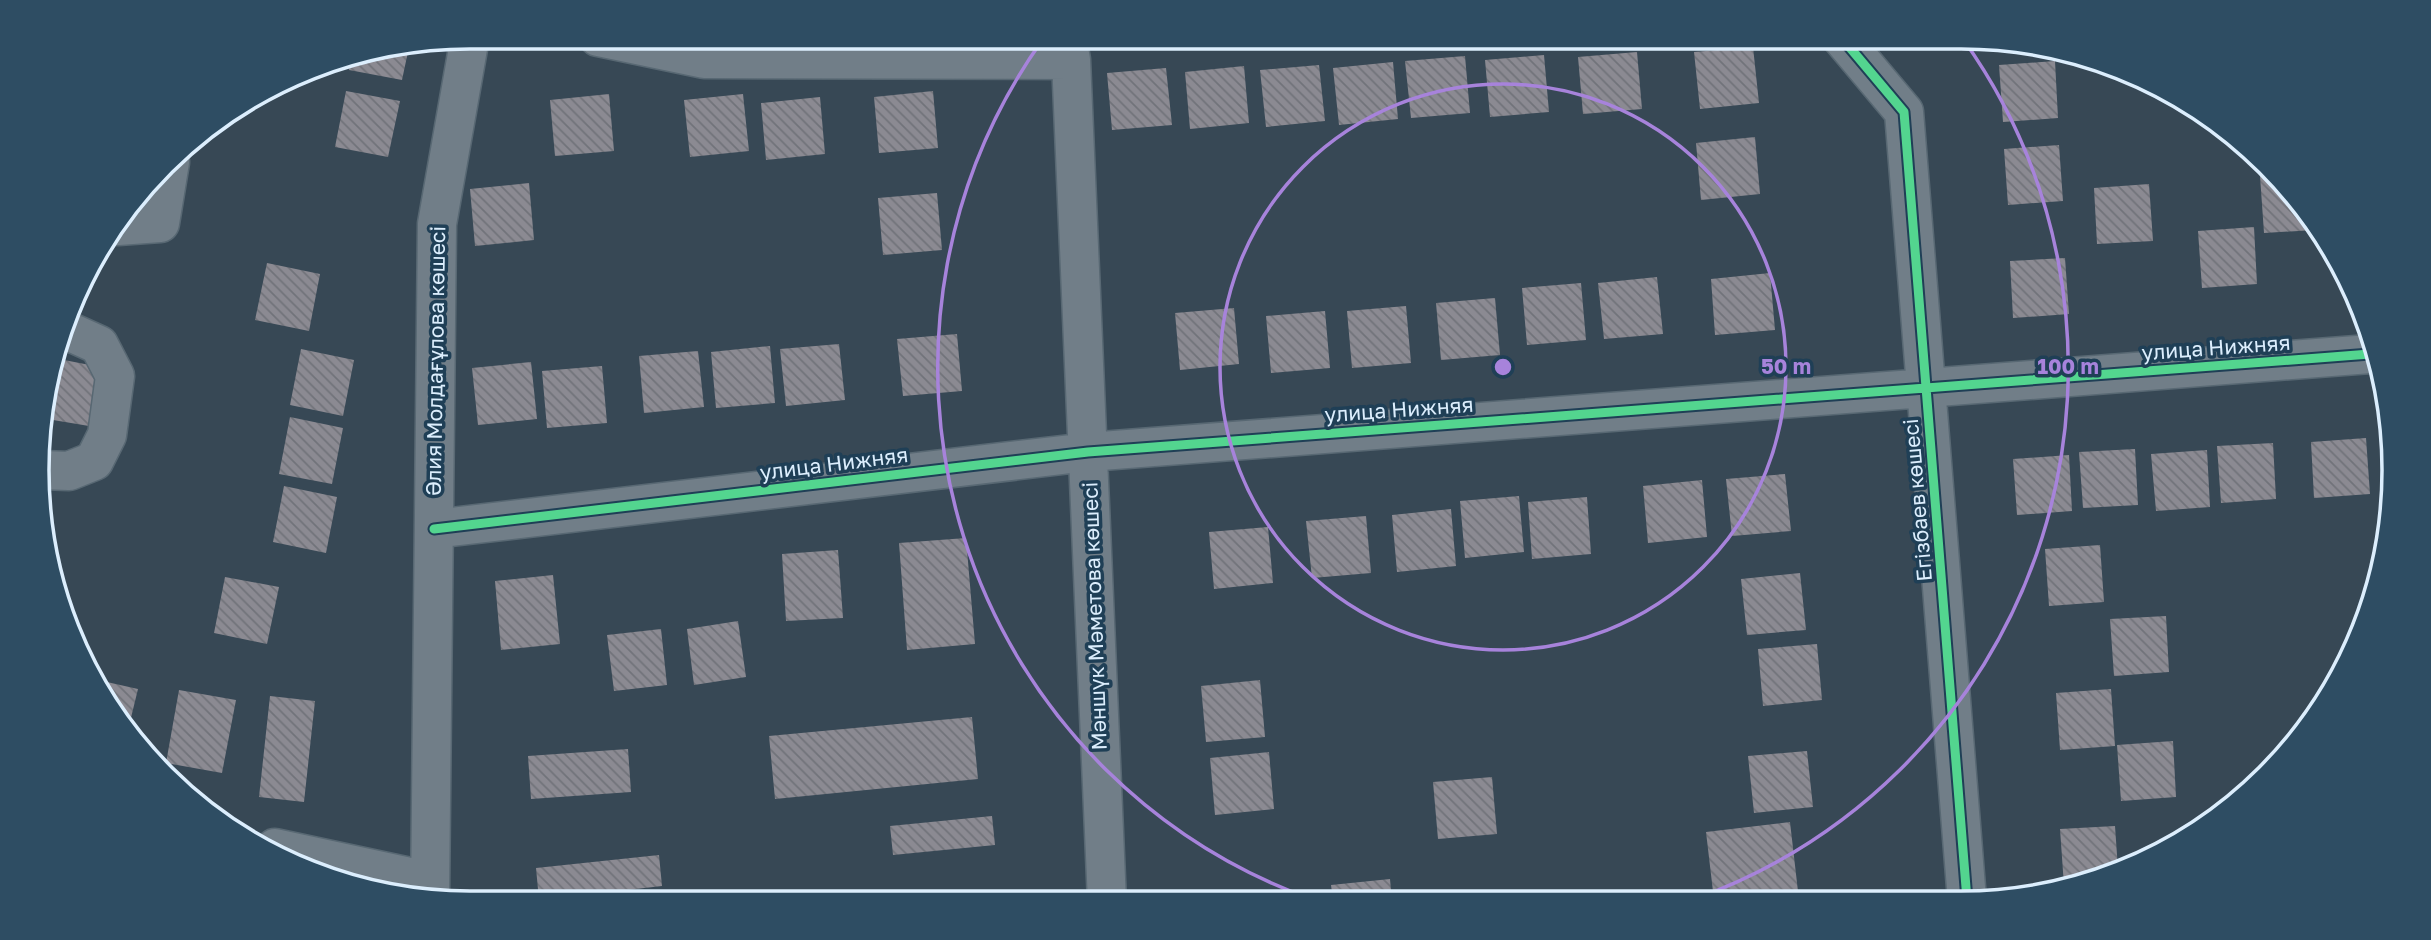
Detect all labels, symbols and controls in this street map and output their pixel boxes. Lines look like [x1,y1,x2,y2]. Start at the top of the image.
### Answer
street label: Әлия Молдағұлова көшесі [420,226,450,496]
street label: улица Нижняя [2141,329,2291,365]
text: 50 m [1761,353,1811,379]
text: 100 m [2037,353,2099,379]
centre of rings [1491,355,1515,379]
street label: улица Нижняя [1324,391,1474,427]
street label: Егізбаев көшесі [1897,418,1937,583]
street label: улица Нижняя [758,441,909,485]
street label: Мәншүк Мәметова көшесі [1076,481,1112,751]

